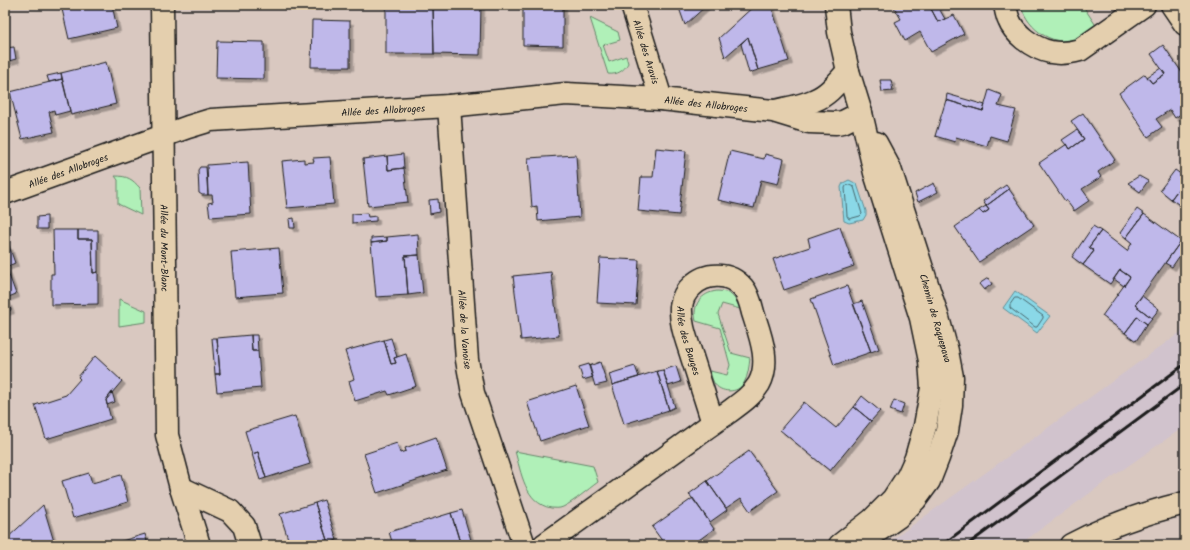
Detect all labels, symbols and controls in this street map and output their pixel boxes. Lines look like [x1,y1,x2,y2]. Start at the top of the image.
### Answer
street label: Allée des Aravis [628,18,663,87]
street label: Allée des Allobroges [663,92,749,117]
street label: Allée des Allobroges [341,100,426,121]
street label: Allée des Allobroges [26,149,111,193]
street label: Allée du Mont-Blanc [155,204,172,292]
street label: Chemin de Roquepava [915,272,955,365]
street label: Allée de la Vanoise [453,289,476,371]
street label: Allée des Bauges [672,306,705,378]

